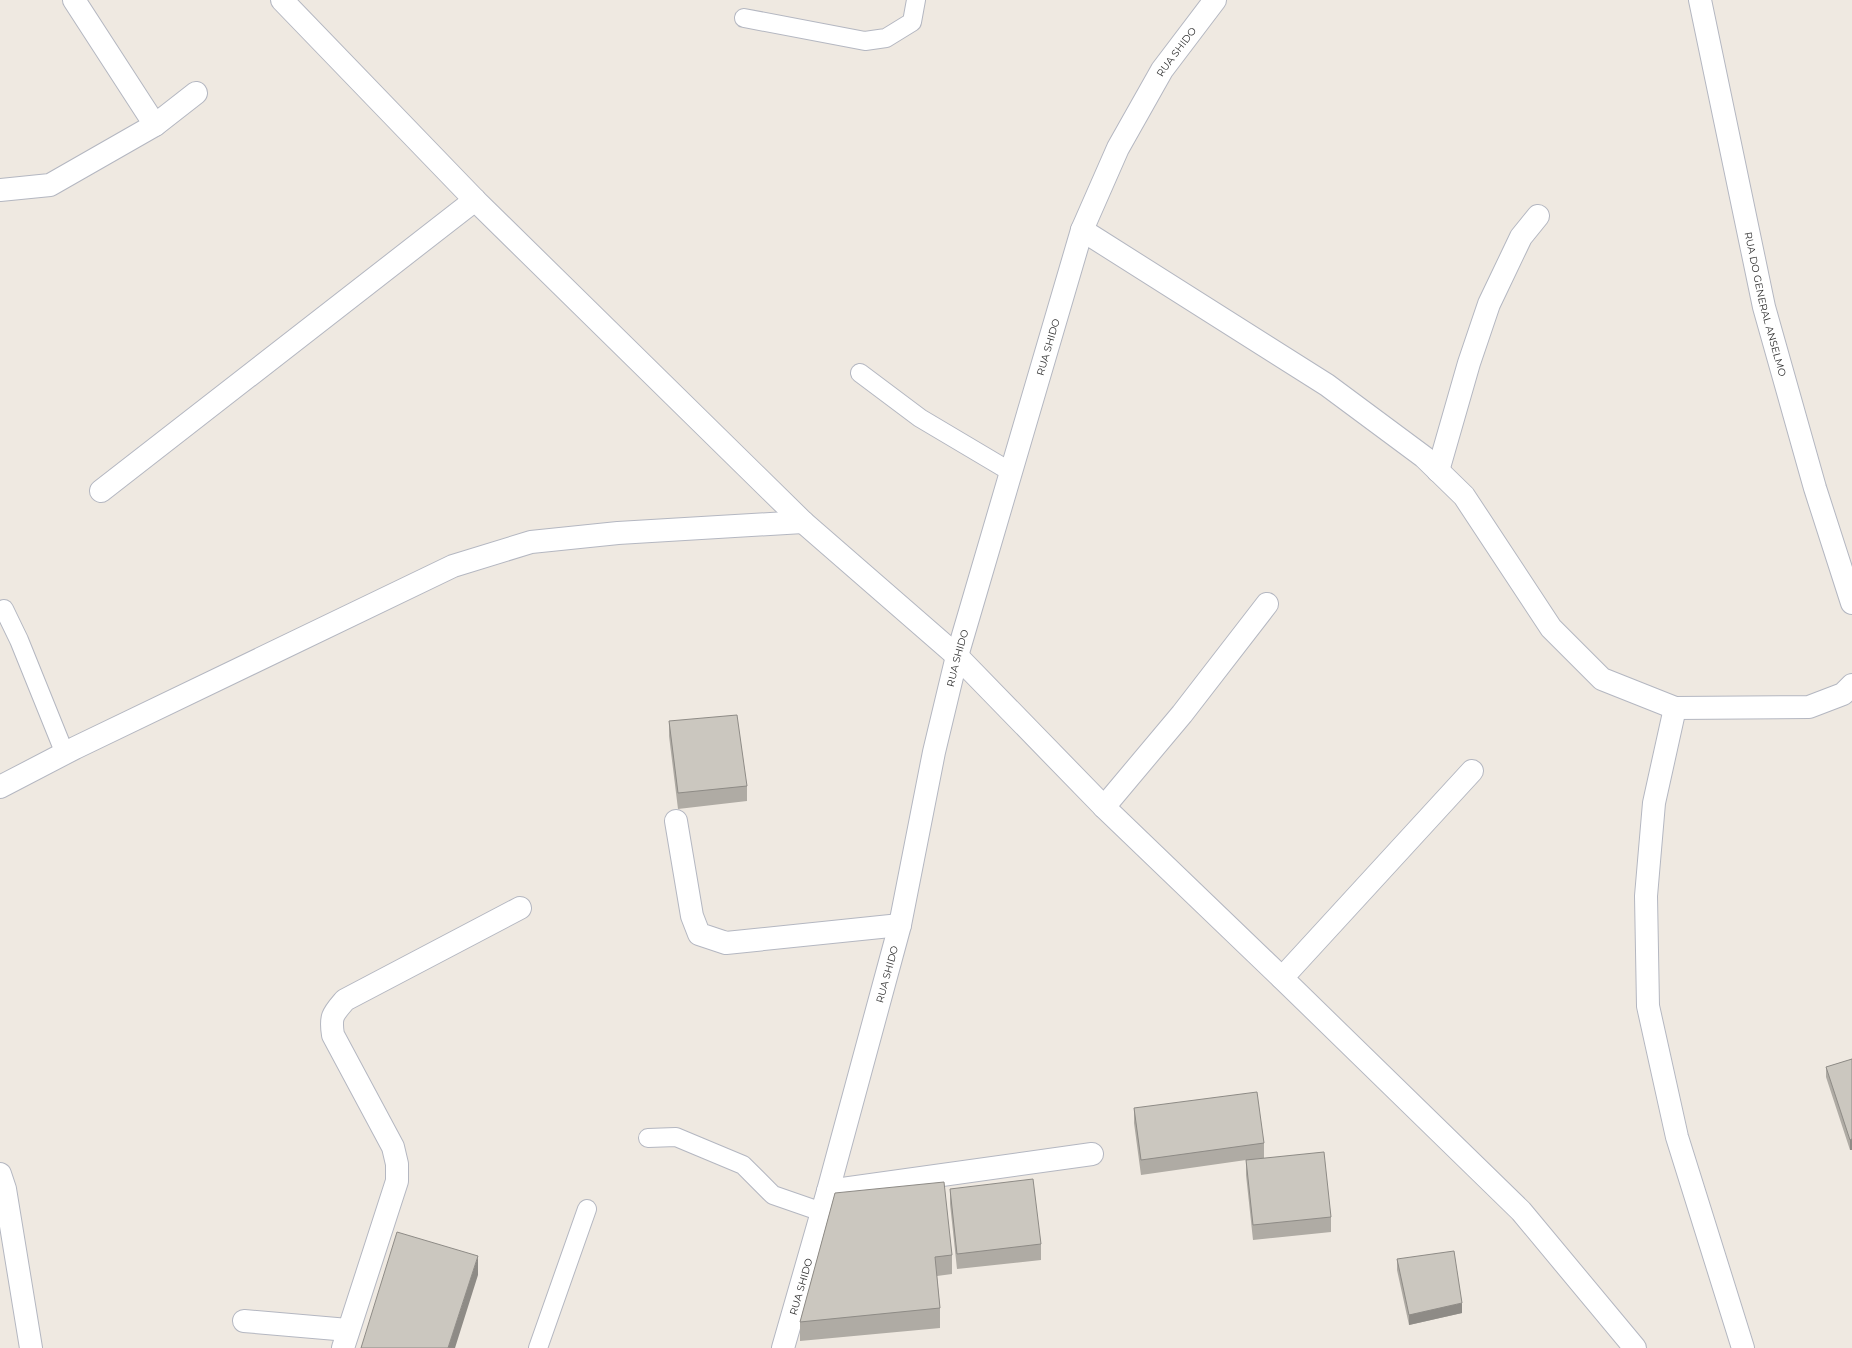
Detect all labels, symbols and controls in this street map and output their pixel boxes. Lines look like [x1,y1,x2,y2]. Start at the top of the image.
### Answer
street label: RUA SHIDO [1154,25,1199,79]
street label: RUA DO GENERAL ANSELMO [1741,231,1789,378]
street label: RUA SHIDO [1034,317,1063,377]
street label: RUA SHIDO [944,628,971,688]
street label: RUA SHIDO [873,944,901,1004]
street label: RUA SHIDO [787,1257,815,1317]

